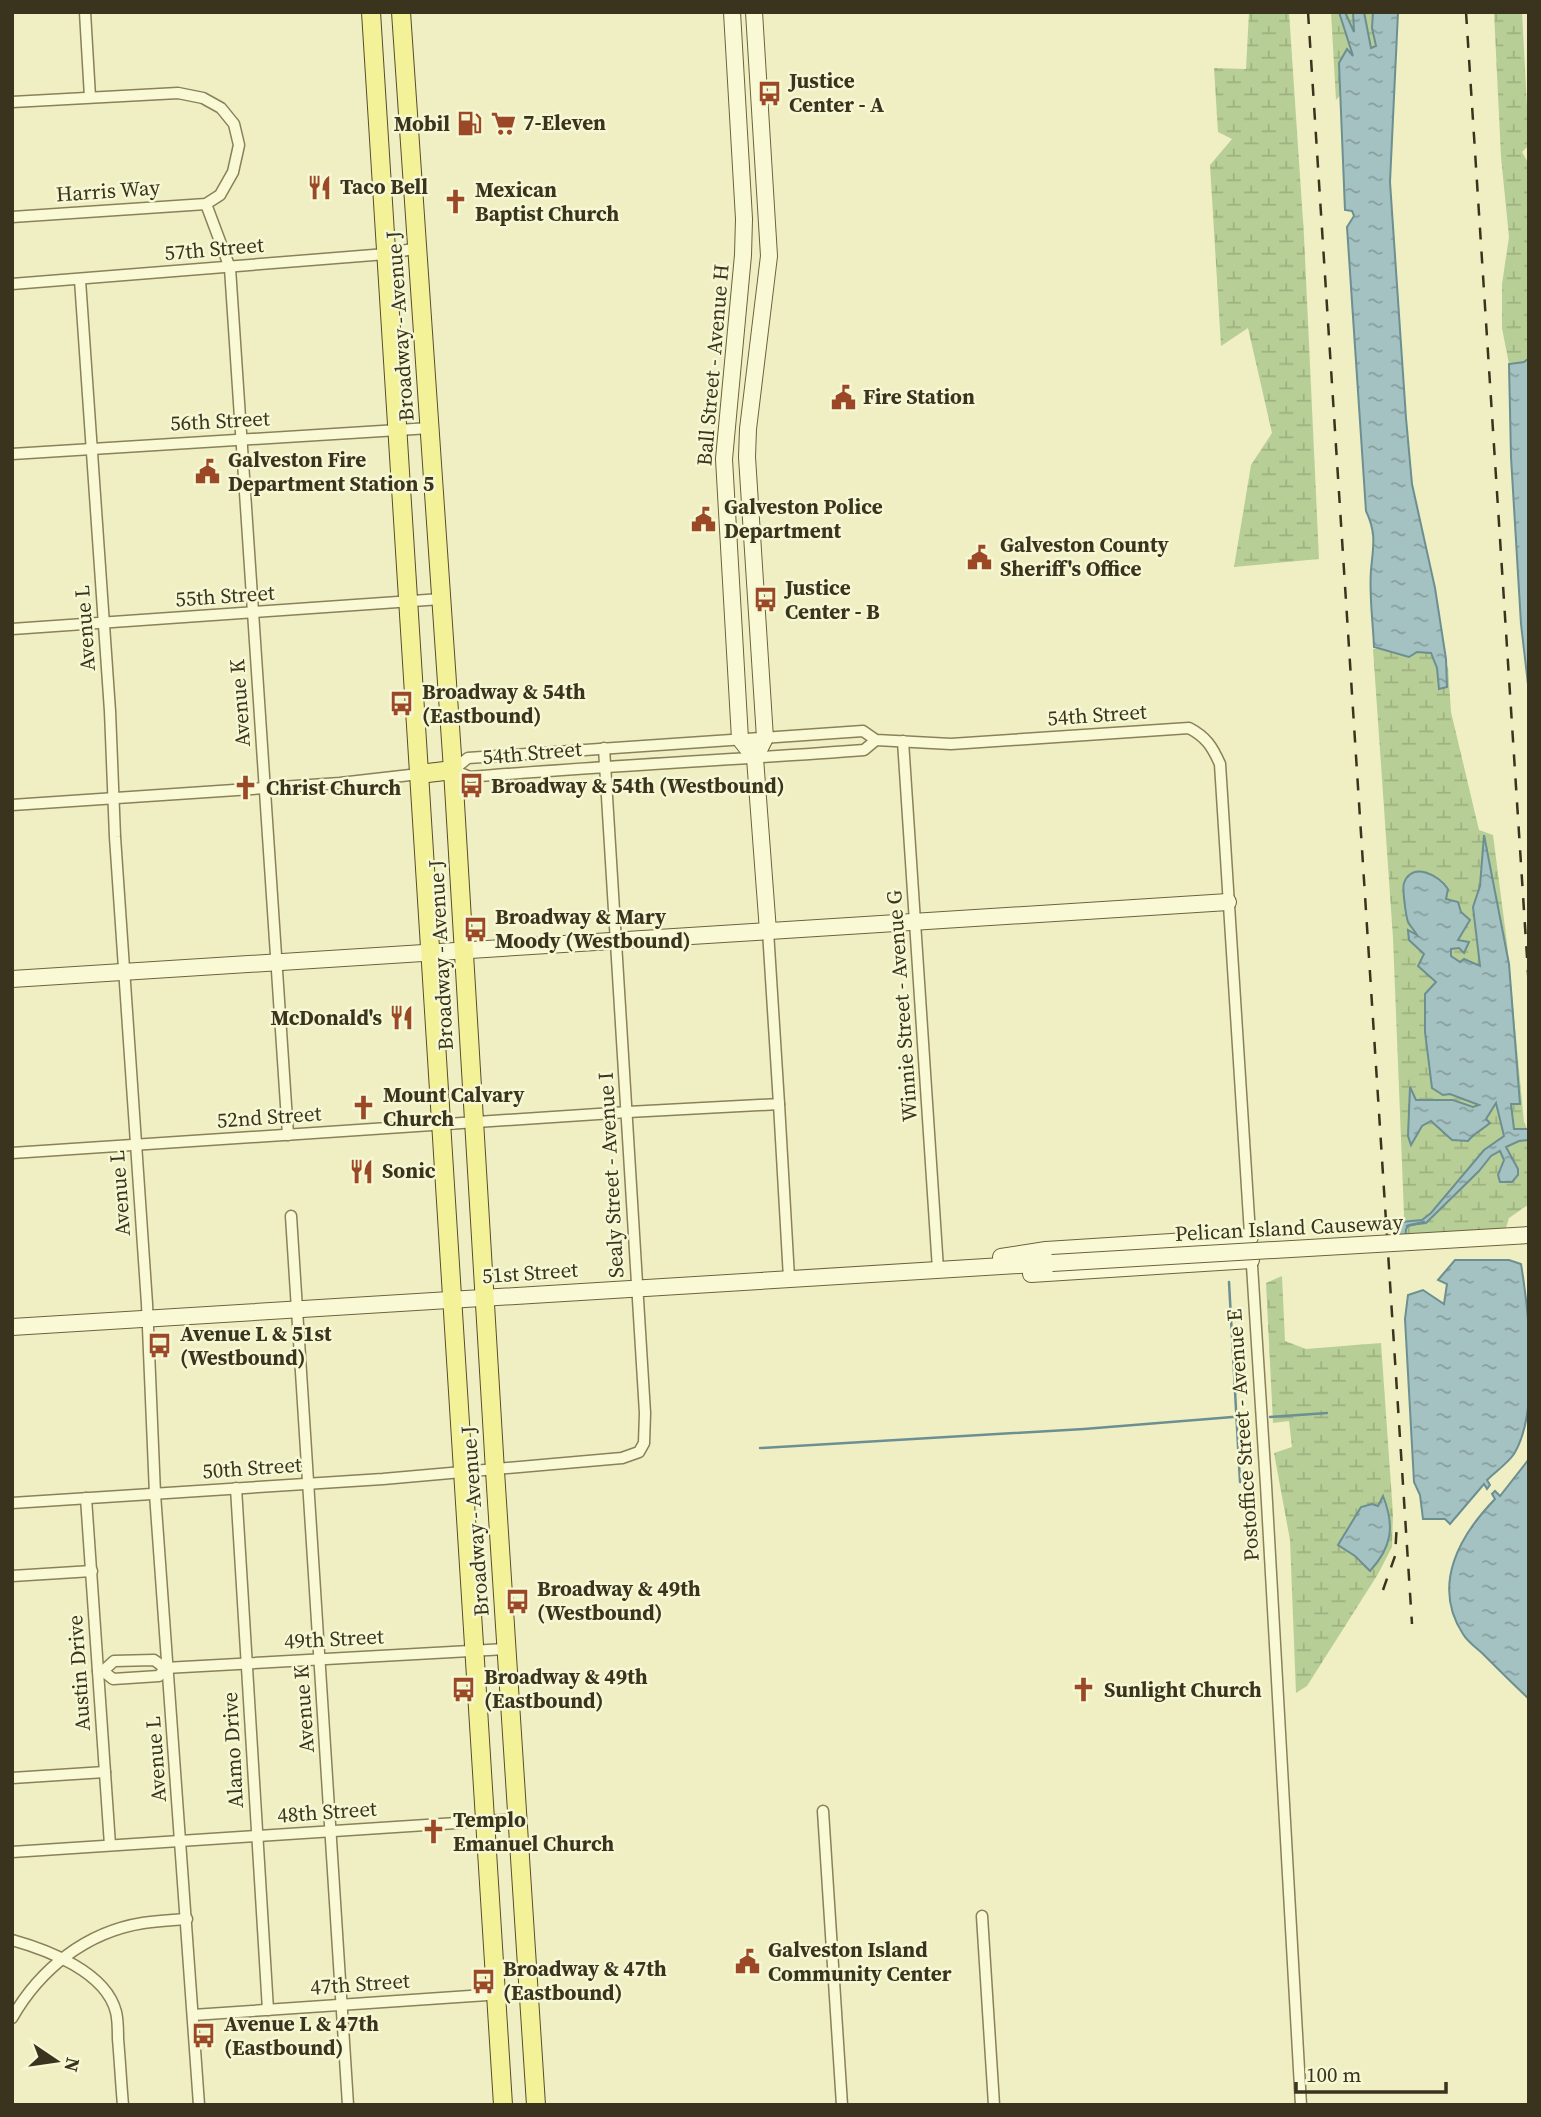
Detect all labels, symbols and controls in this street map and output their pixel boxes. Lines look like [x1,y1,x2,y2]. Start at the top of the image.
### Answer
place label: Justice Center - A [787,66,884,119]
bus stop icon: Justice Center - A [755,79,783,107]
place label: 7-Eleven [523,108,606,137]
place label: Mobil [394,109,450,138]
supermarket icon: 7-Eleven [489,109,517,137]
fuel station icon: Mobil [456,110,484,138]
street label: Harris Way [55,172,161,209]
place label: Taco Bell [340,172,428,201]
restaurant icon: Taco Bell [306,173,334,201]
place label: Mexican Baptist Church [475,175,619,228]
church icon: Mexican Baptist Church [441,188,469,216]
street label: 57th Street [163,230,265,267]
street label: Broadway - Avenue J [378,230,421,422]
street label: Ball Street - Avenue H [689,263,736,467]
place label: Fire Station [863,382,975,411]
public building icon: Fire Station [829,383,857,411]
street label: 56th Street [169,403,271,438]
place label: Galveston Fire Department Station 5 [228,445,434,498]
public building icon: Galveston Fire Department Station 5 [194,458,222,486]
place label: Galveston Police Department [724,492,883,545]
public building icon: Galveston Police Department [690,505,718,533]
place label: Galveston County Sheriff's Office [1000,530,1170,583]
public building icon: Galveston County Sheriff's Office [966,543,994,571]
place label: Justice Center - B [783,573,880,626]
street label: 55th Street [174,578,276,613]
street label: Avenue L [67,584,102,672]
bus stop icon: Justice Center - B [751,586,779,614]
street label: Avenue K [222,658,257,748]
place label: Broadway & 54th (Eastbound) [422,677,586,730]
bus stop icon: Broadway & 54th (Eastbound) [388,690,416,718]
street label: 54th Street [1046,697,1148,732]
street label: 54th Street [481,734,583,771]
place label: Broadway & 54th (Westbound) [491,771,785,800]
bus stop icon: Broadway & 54th (Westbound) [457,772,485,800]
place label: Christ Church [266,773,401,802]
church icon: Christ Church [232,774,260,802]
street label: Broadway - Avenue J [421,859,460,1051]
street label: Winnie Street - Avenue G [879,889,924,1123]
place label: Broadway & Mary Moody (Westbound) [495,902,691,955]
bus stop icon: Broadway & Mary Moody (Westbound) [461,915,489,943]
place label: McDonald's [270,1003,382,1032]
restaurant icon: McDonald's [388,1004,416,1032]
street label: Sealy Street - Avenue I [591,1071,630,1279]
place label: Mount Calvary Church [383,1080,525,1133]
church icon: Mount Calvary Church [349,1093,377,1121]
street label: 52nd Street [216,1098,322,1135]
street label: Avenue L [102,1149,137,1237]
place label: Sonic [382,1156,436,1185]
restaurant icon: Sonic [348,1157,376,1185]
street label: Pelican Island Causeway [1174,1207,1404,1248]
street label: 51st Street [481,1255,579,1290]
street label: Postoffice Street - Avenue E [1219,1308,1266,1562]
place label: Avenue L & 51st (Westbound) [180,1319,332,1372]
bus stop icon: Avenue L & 51st (Westbound) [146,1332,174,1360]
street label: Broadway - Avenue J [453,1425,496,1617]
street label: 50th Street [201,1450,303,1485]
place label: Broadway & 49th (Westbound) [537,1574,701,1627]
bus stop icon: Broadway & 49th (Westbound) [503,1587,531,1615]
street label: Austin Drive [60,1614,97,1732]
street label: 49th Street [283,1621,385,1656]
place label: Broadway & 49th (Eastbound) [484,1662,648,1715]
street label: Avenue K [286,1664,321,1754]
bus stop icon: Broadway & 49th (Eastbound) [450,1675,478,1703]
place label: Sunlight Church [1104,1675,1262,1704]
church icon: Sunlight Church [1070,1676,1098,1704]
street label: Alamo Drive [215,1691,250,1809]
street label: Avenue L [138,1715,173,1803]
street label: 48th Street [276,1794,378,1829]
place label: Templo Emanuel Church [453,1805,614,1858]
church icon: Templo Emanuel Church [419,1818,447,1846]
place label: Galveston Island Community Center [768,1935,952,1988]
public building icon: Galveston Island Community Center [734,1948,762,1976]
place label: Broadway & 47th (Eastbound) [503,1954,667,2007]
street label: 47th Street [309,1966,411,2001]
bus stop icon: Broadway & 47th (Eastbound) [469,1967,497,1995]
place label: Avenue L & 47th (Eastbound) [224,2009,379,2062]
bus stop icon: Avenue L & 47th (Eastbound) [190,2022,218,2050]
north arrow [21,2026,91,2096]
scale bar [1296,2050,1446,2094]
text: N [58,2055,87,2075]
text: 100 m [1306,2060,1361,2089]

